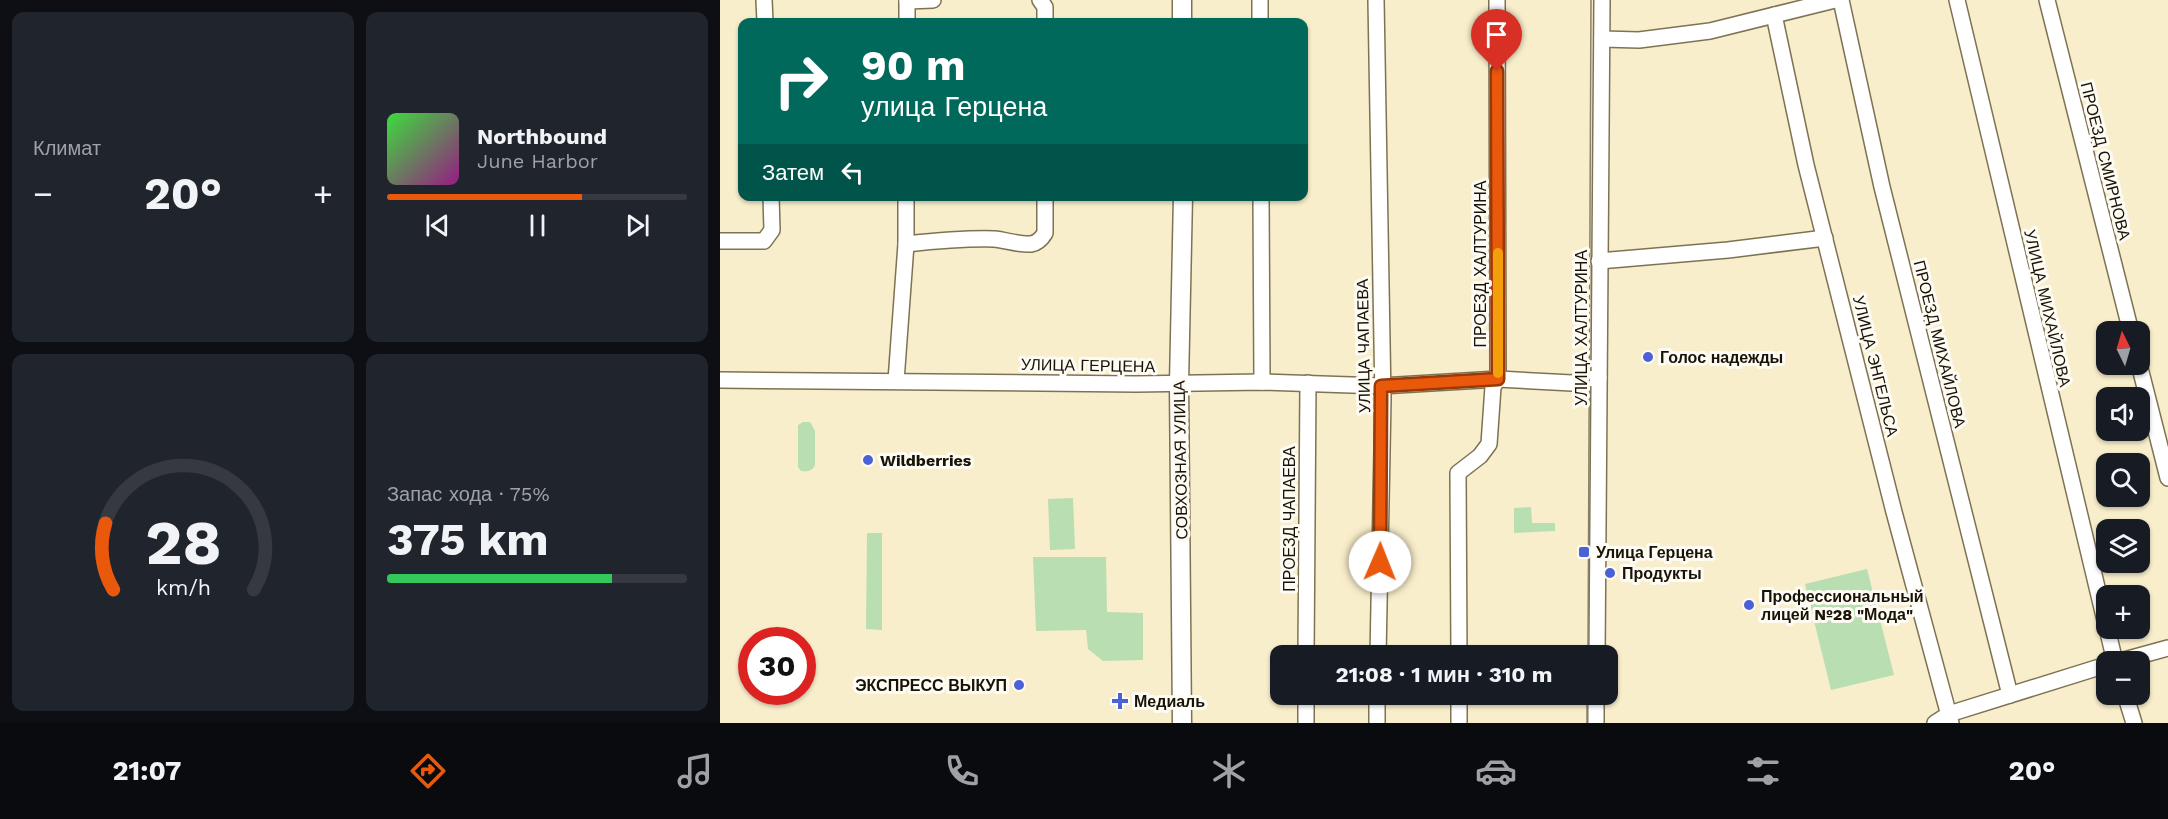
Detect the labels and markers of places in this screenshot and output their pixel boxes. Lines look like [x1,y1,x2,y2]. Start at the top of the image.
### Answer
pin [1471,9,1522,71]
place label: Голос надежды [1660,348,1783,367]
marker: Голос надежды [1641,350,1655,364]
place label: Wildberries [880,451,972,470]
marker: Wildberries [861,453,875,467]
place label: Улица Герцена [1596,543,1713,562]
marker: Улица Герцена [1577,545,1591,559]
place label: Продукты [1622,564,1702,583]
marker: Продукты [1603,566,1617,580]
place label: Профессиональный лицей №28 "Мода" [1761,587,1924,624]
marker: Профессиональный лицей №28 "Мода" [1742,598,1756,612]
place label: ЭКСПРЕСС ВЫКУП [855,676,1007,695]
marker: ЭКСПРЕСС ВЫКУП [1012,678,1026,692]
marker: Медиаль [1111,692,1129,710]
place label: Медиаль [1134,692,1205,711]

